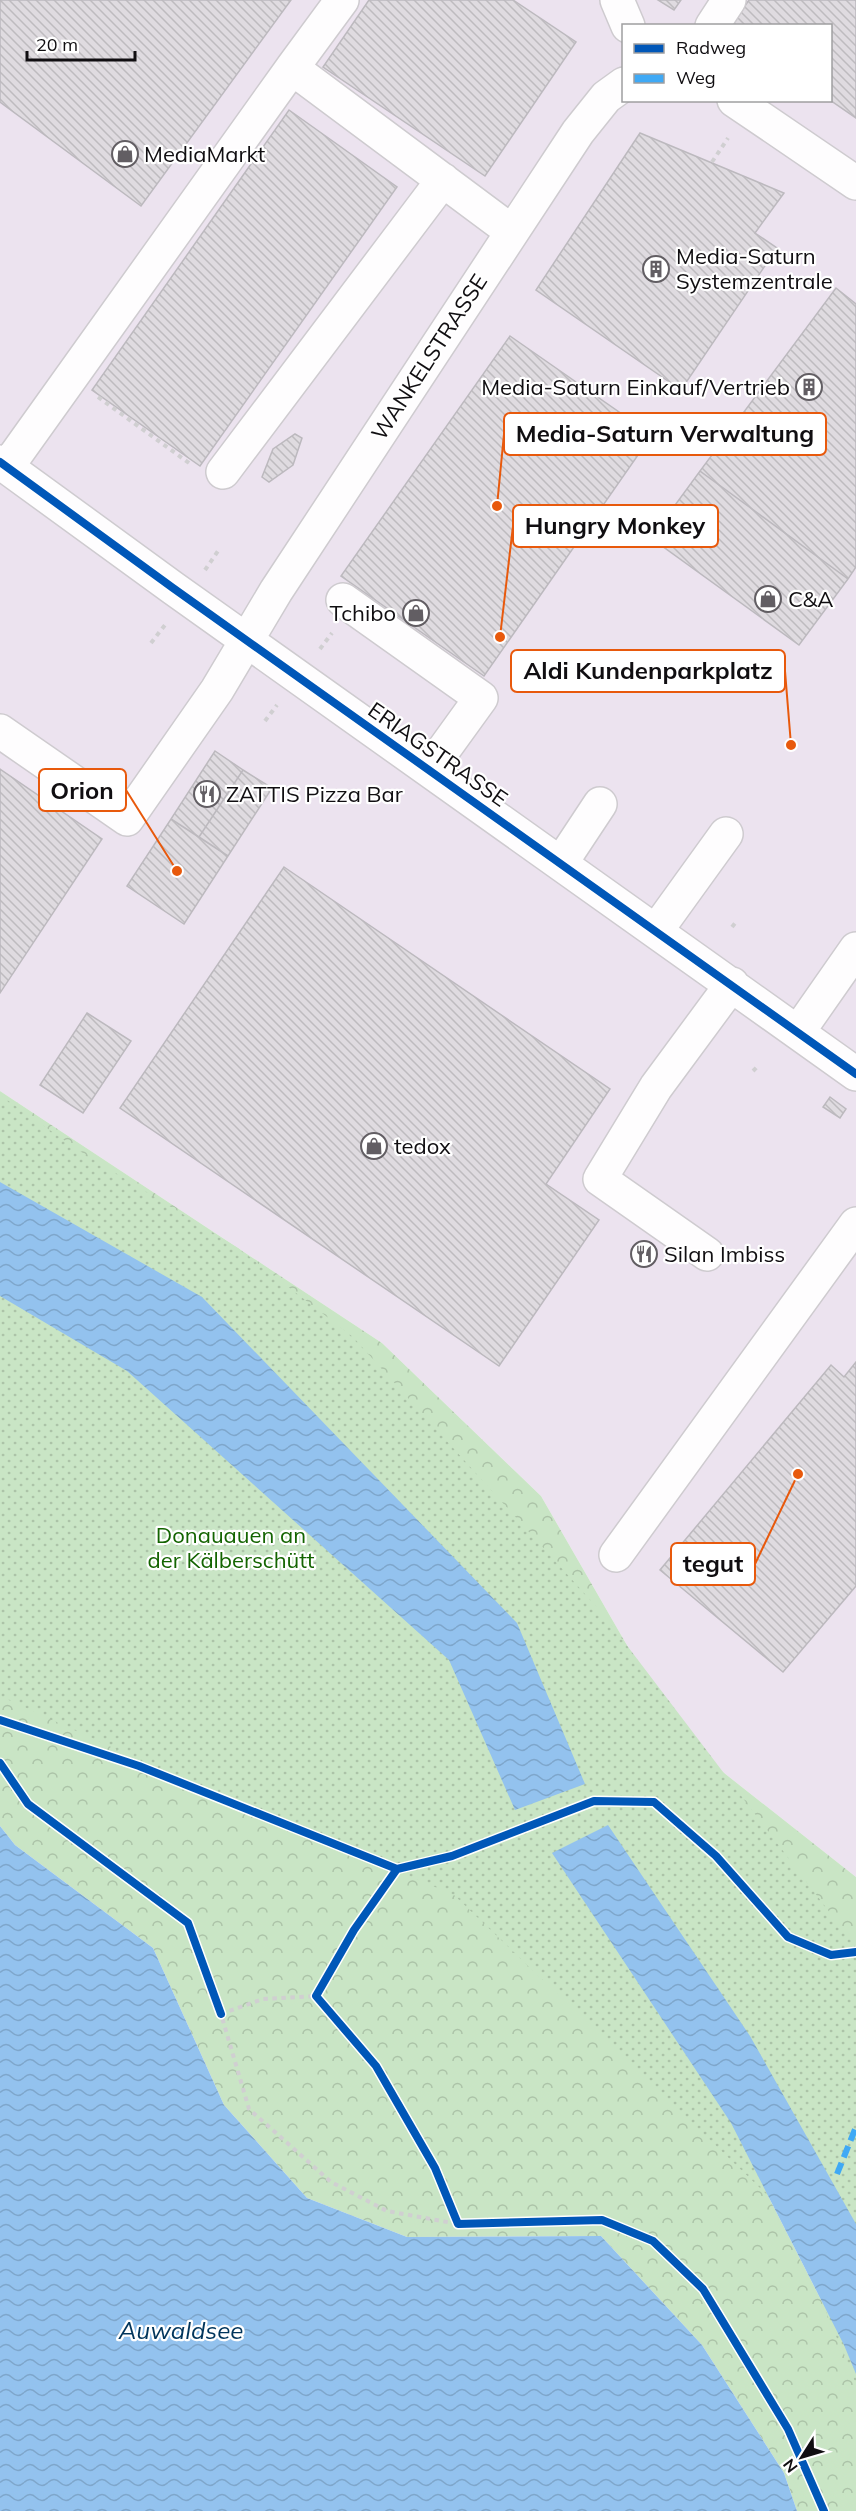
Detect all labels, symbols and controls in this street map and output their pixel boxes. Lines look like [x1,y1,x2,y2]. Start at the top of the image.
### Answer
scale bar [27,24,135,62]
legend [622,24,832,102]
text: 20 m [36,33,78,56]
text: Radweg [676,36,746,59]
text: Weg [676,66,716,89]
shop icon: MediaMarkt [110,139,140,169]
place label: MediaMarkt [144,140,266,168]
place label: Media-Saturn Systemzentrale [676,242,833,295]
building icon: Media-Saturn Systemzentrale [641,254,671,284]
street label: WANKELSTRASSE [365,269,493,445]
building icon: Media-Saturn Einkauf/Vertrieb [794,372,824,402]
place label: Media-Saturn Einkauf/Vertrieb [481,373,790,401]
callout: Media-Saturn Verwaltung [504,413,826,455]
text: Media-Saturn Verwaltung [516,418,814,448]
callout: Hungry Monkey [513,505,718,547]
text: Hungry Monkey [525,510,706,540]
shop icon: C&A [753,584,783,614]
place label: C&A [788,585,834,613]
shop icon: Tchibo [401,598,431,628]
place label: Tchibo [330,599,396,627]
callout: Aldi Kundenparkplatz [511,650,785,692]
text: Aldi Kundenparkplatz [523,655,773,685]
street label: ERIAGSTRASSE [363,696,513,812]
callout: Orion [39,769,126,811]
text: Orion [50,775,114,805]
restaurant icon: ZATTIS Pizza Bar [192,779,222,809]
place label: ZATTIS Pizza Bar [226,780,403,808]
shop icon: tedox [359,1131,389,1161]
place label: tedox [394,1132,451,1160]
restaurant icon: Silan Imbiss [629,1239,659,1269]
place label: Silan Imbiss [664,1240,785,1268]
park label: Donauauen an der Kälberschütt [148,1521,315,1574]
callout: tegut [671,1543,755,1585]
text: tegut [683,1548,743,1578]
water label: Auwaldsee [118,2315,243,2345]
north arrow [772,2427,832,2487]
text: N [778,2455,802,2477]

